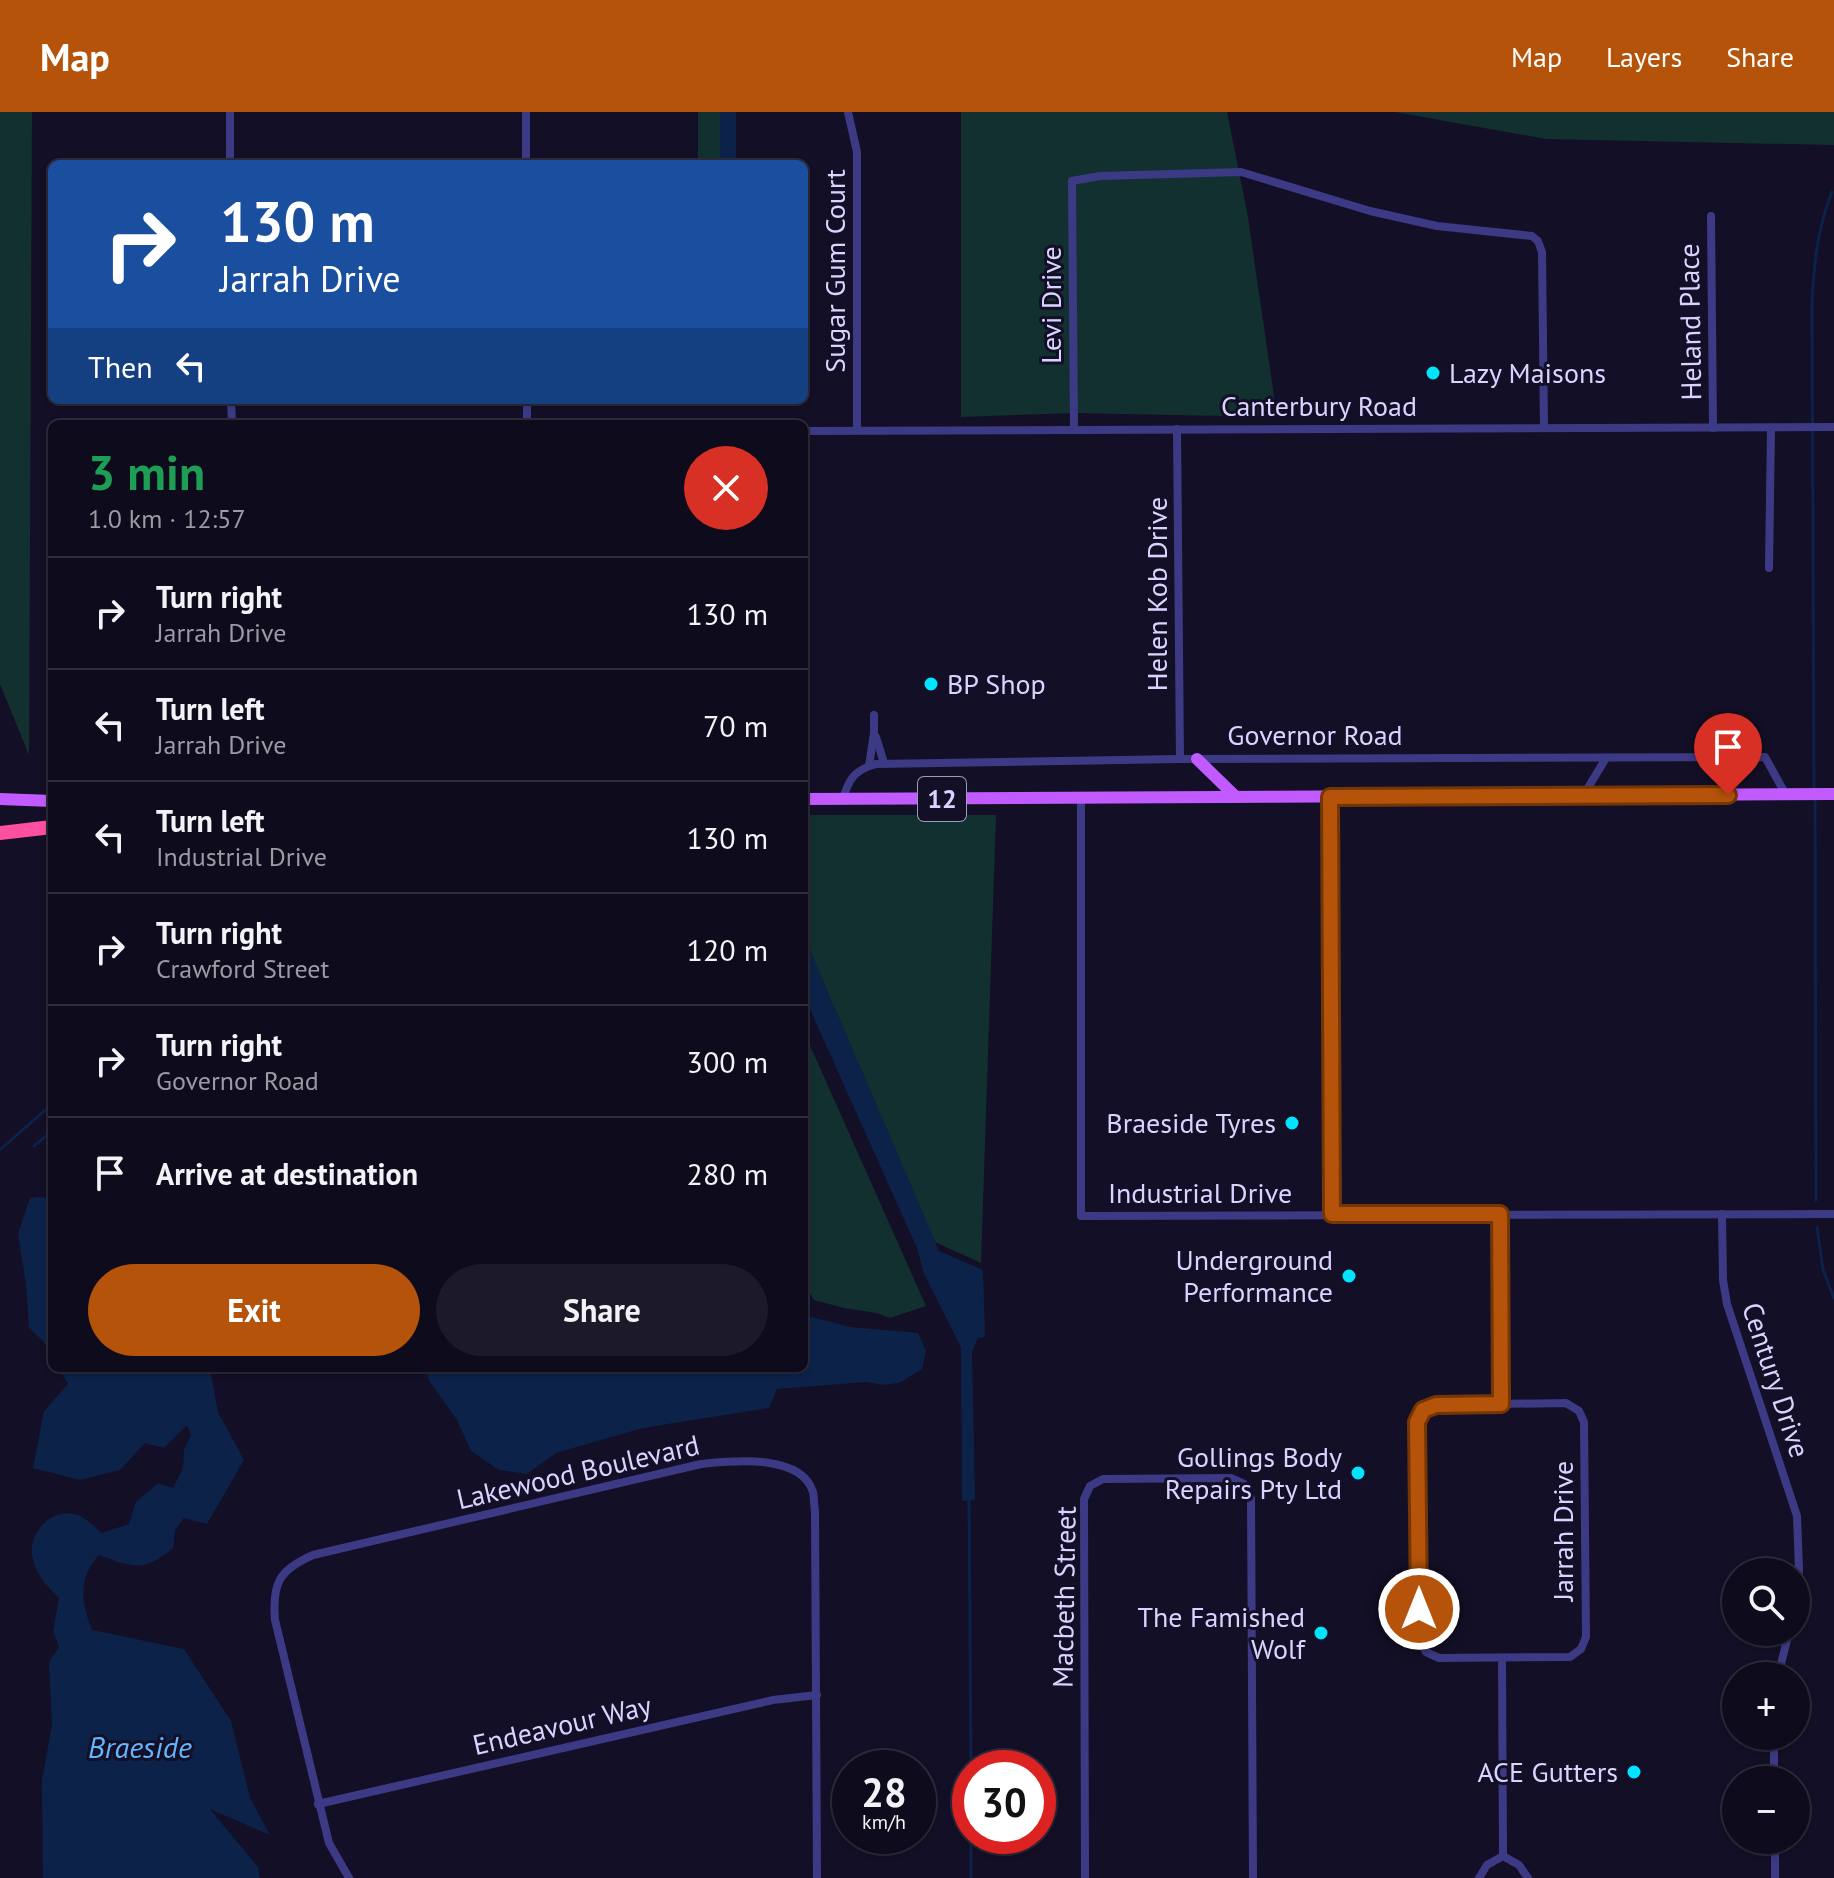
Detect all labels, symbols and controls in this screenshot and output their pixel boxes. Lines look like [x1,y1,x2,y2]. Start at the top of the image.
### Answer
text: Map [40,32,110,81]
text: Map [1511,38,1562,75]
text: Layers [1606,38,1682,75]
text: Share [1726,38,1794,75]
street label: Sugar Gum Court [816,169,853,373]
text: 130 m [220,185,375,257]
icon: right [88,192,192,296]
street label: Heland Place [1670,243,1709,401]
street label: Levi Drive [1032,246,1069,364]
text: Jarrah Drive [220,255,401,302]
icon: left [169,344,213,388]
text: Then [88,347,153,386]
place label: Lazy Maisons [1449,354,1606,391]
marker: Lazy Maisons [1424,364,1442,382]
street label: Canterbury Road [1221,387,1417,424]
text: 3 min [88,441,205,503]
button: close [684,446,768,530]
street label: Helen Kob Drive [1138,497,1175,691]
text: 1.0 km · 12:57 [88,502,246,535]
text: Turn right [156,577,282,616]
icon: right [88,591,132,635]
text: 130 m [687,594,768,633]
text: Jarrah Drive [156,616,286,649]
place label: BP Shop [947,665,1046,702]
marker: BP Shop [922,675,940,693]
text: Turn left [156,689,264,728]
icon: left [88,703,132,747]
text: 70 m [703,706,768,745]
pin [1694,713,1762,795]
street label: Governor Road [1227,716,1403,753]
icon: arrive [1706,725,1750,769]
text: Jarrah Drive [156,728,286,761]
road number: 12 [918,777,966,821]
text: Turn left [156,801,264,840]
icon: left [88,815,132,859]
text: 130 m [687,818,768,857]
text: Industrial Drive [156,840,327,873]
text: Turn right [156,913,282,952]
icon: right [88,927,132,971]
text: 120 m [687,930,768,969]
text: Crawford Street [156,952,329,985]
text: Turn right [156,1025,282,1064]
icon: right [88,1039,132,1083]
text: 300 m [687,1042,768,1081]
text: Governor Road [156,1064,319,1097]
place label: Braeside Tyres [1106,1104,1276,1141]
marker: Braeside Tyres [1283,1114,1301,1132]
icon: arrive [88,1151,132,1195]
text: Arrive at destination [156,1154,418,1193]
text: 280 m [687,1154,768,1193]
street label: Industrial Drive [1108,1174,1292,1211]
place label: Underground Performance [1176,1241,1333,1310]
button: Exit [88,1264,420,1356]
button: Share [436,1264,768,1356]
marker: Underground Performance [1340,1267,1358,1285]
street label: Century Drive [1734,1298,1819,1462]
street label: Lakewood Boulevard [453,1426,703,1517]
place label: Gollings Body Repairs Pty Ltd [1165,1438,1342,1507]
street label: Jarrah Drive [1544,1461,1581,1602]
marker: Gollings Body Repairs Pty Ltd [1349,1464,1367,1482]
street label: Macbeth Street [1043,1505,1084,1688]
map controls [1722,1558,1810,1854]
button: search [1722,1558,1810,1646]
position arrow [1377,1567,1461,1651]
place label: The Famished Wolf [1137,1598,1306,1667]
marker: The Famished Wolf [1312,1624,1330,1642]
button: + [1722,1662,1810,1750]
street label: Endeavour Way [469,1686,655,1763]
water label: Braeside [88,1727,192,1766]
speed limit sign: 30 [952,1750,1056,1854]
place label: ACE Gutters [1477,1753,1618,1790]
marker: ACE Gutters [1625,1763,1643,1781]
text: 28 [861,1766,907,1818]
button: − [1722,1766,1810,1854]
text: km/h [862,1809,906,1835]

